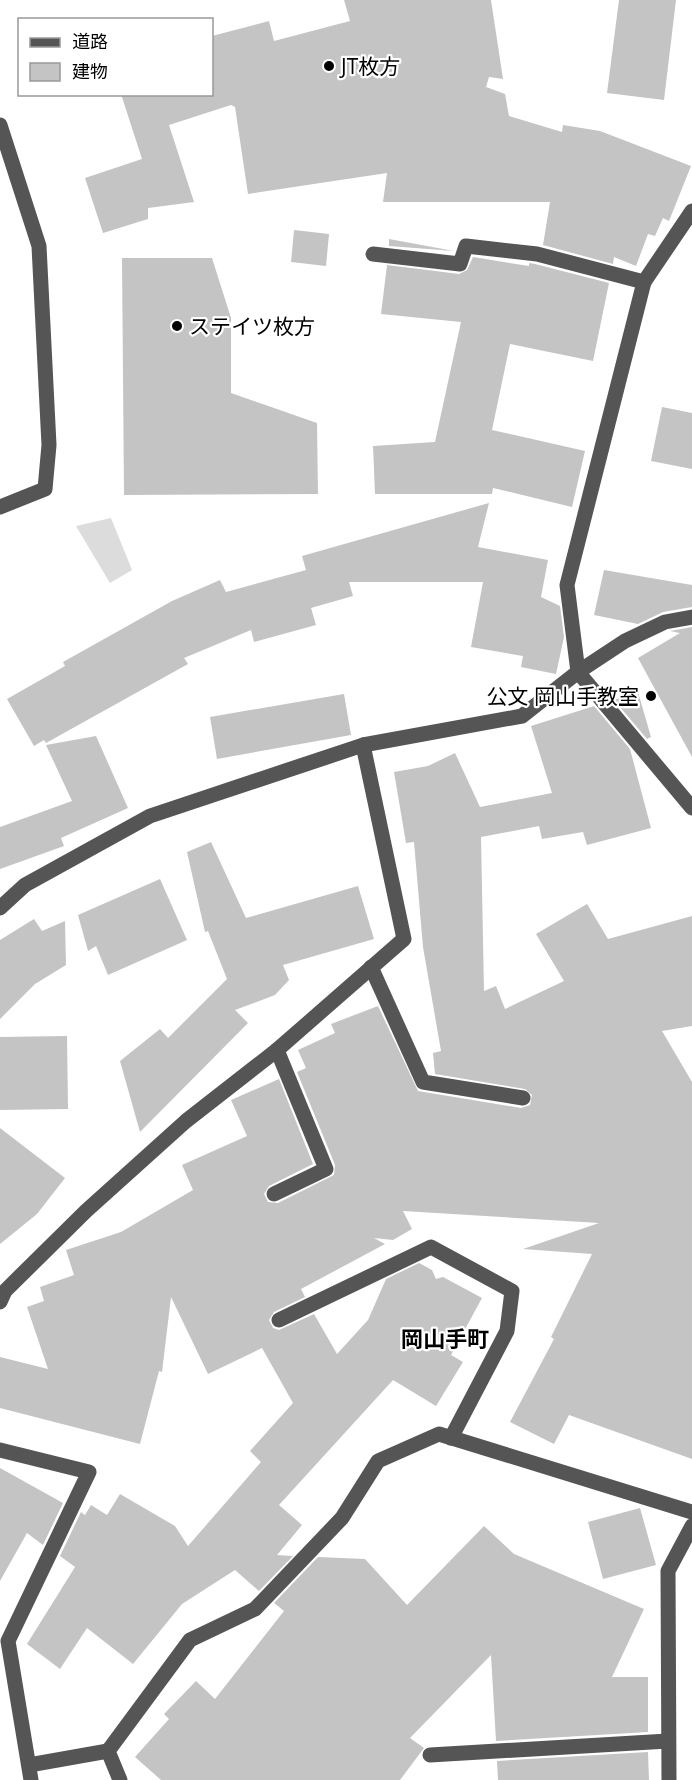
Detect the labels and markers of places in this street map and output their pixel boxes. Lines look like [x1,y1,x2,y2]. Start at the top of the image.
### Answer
place label: JT枚方 [339,52,400,80]
marker: JT枚方 [322,59,336,73]
place label: ステイツ枚方 [189,312,315,340]
marker: ステイツ枚方 [170,319,184,333]
place label: 公文 岡山手教室 [487,682,639,710]
marker: 公文 岡山手教室 [644,689,658,703]

